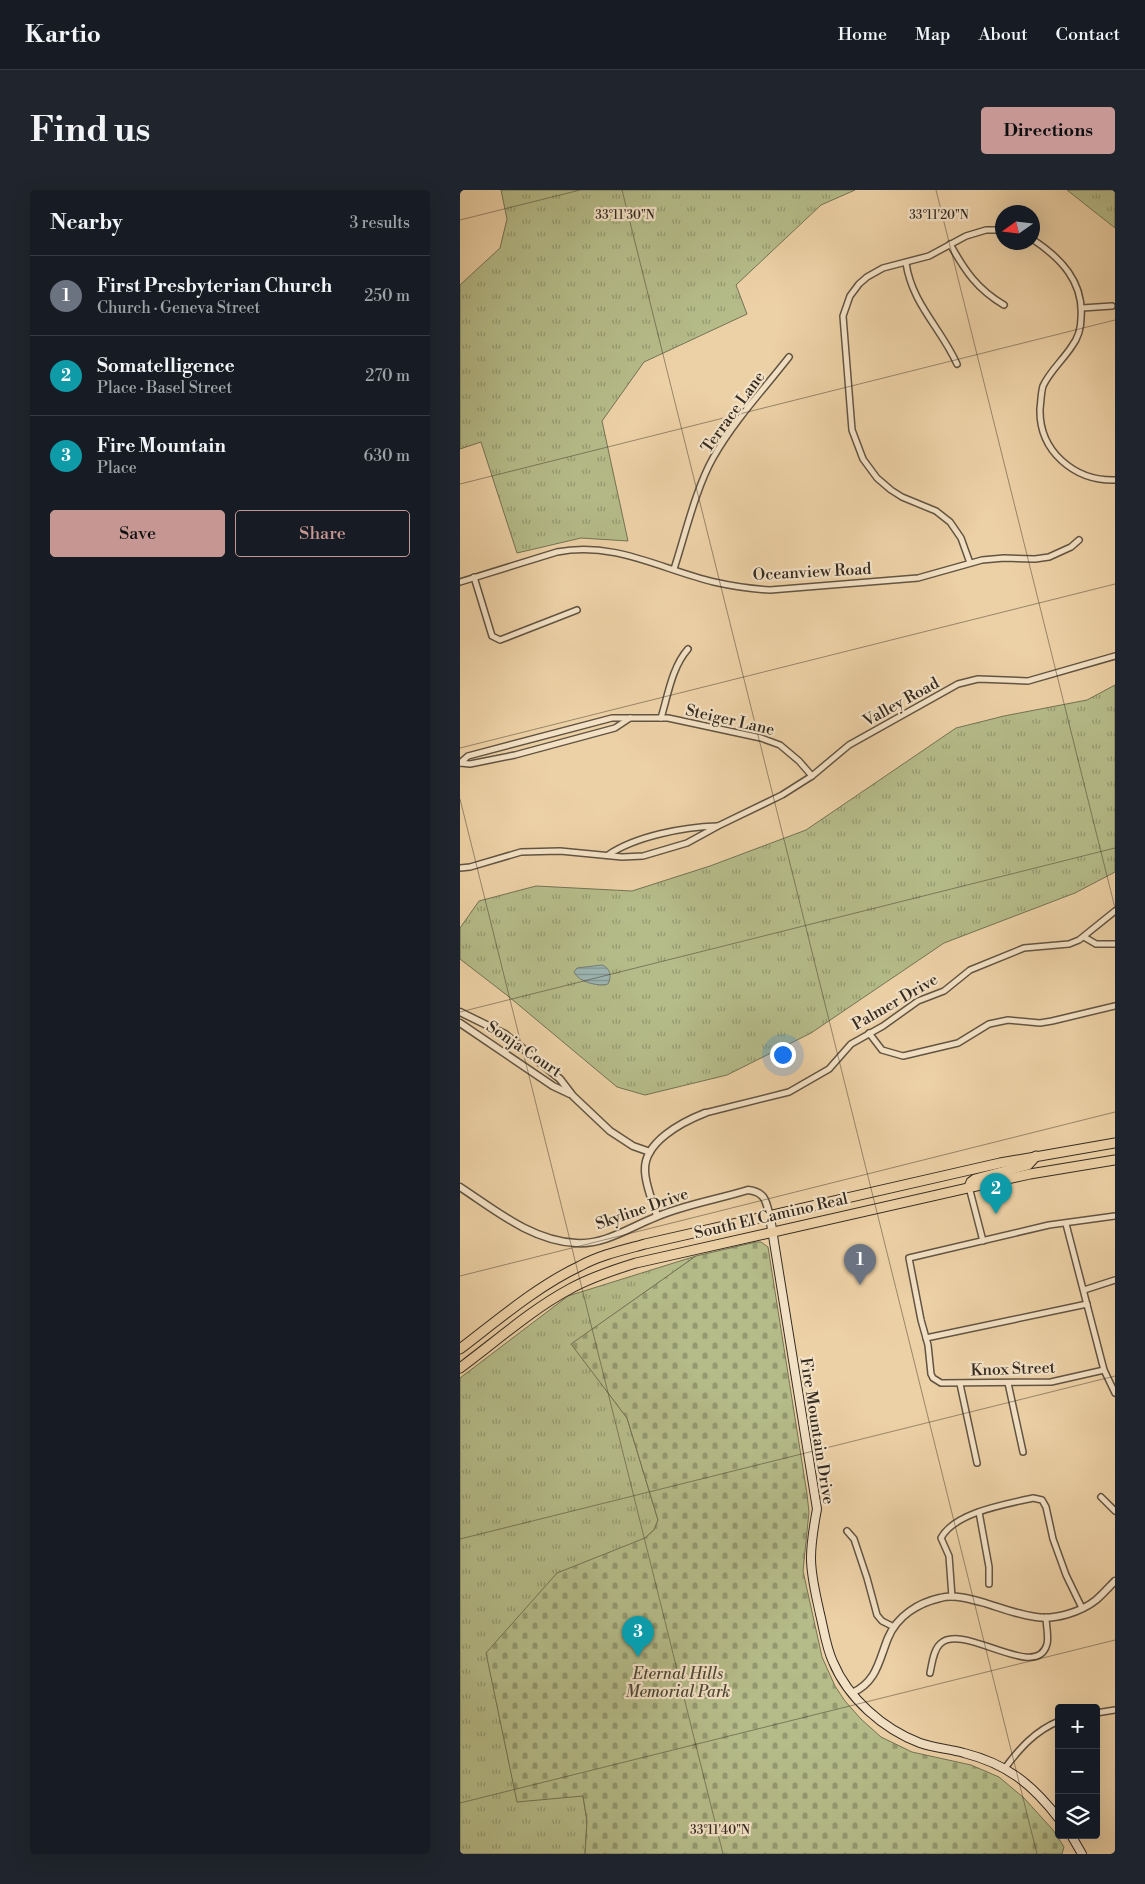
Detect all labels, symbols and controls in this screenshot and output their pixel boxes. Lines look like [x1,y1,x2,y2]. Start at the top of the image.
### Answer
text: Kartio [25,20,101,50]
text: Home [838,23,887,46]
text: Map [915,23,951,46]
text: About [979,23,1028,46]
text: Contact [1056,23,1120,46]
button: Directions [981,107,1115,154]
text: Find us [30,109,150,152]
north arrow [995,205,1040,250]
text: 33°11'30"N [595,208,655,223]
text: 33°11'20"N [909,208,969,223]
text: Nearby [50,210,123,236]
text: 3 results [349,213,410,233]
text: First Presbyterian Church [97,274,332,298]
text: 1 [62,286,70,306]
text: 250 m [364,286,410,306]
text: Church · Geneva Street [97,298,260,318]
text: Somatelligence [97,354,235,378]
text: 2 [61,366,71,386]
text: 270 m [365,366,410,386]
street label: Terrace Lane [697,367,769,457]
text: Place · Basel Street [97,378,232,398]
text: Fire Mountain [97,434,226,458]
text: 3 [61,446,71,466]
text: 630 m [364,446,410,466]
text: Place [97,458,137,478]
button: Save [50,510,225,557]
button: Share [235,510,410,557]
street label: Oceanview Road [752,559,872,585]
street label: Valley Road [859,673,943,732]
street label: Steiger Lane [684,700,776,740]
street label: Palmer Drive [848,969,942,1035]
street label: Sonja Court [483,1017,566,1082]
your location [770,1042,796,1068]
pin: 2 [980,1173,1012,1214]
street label: Skyline Drive [593,1184,691,1234]
street label: South El Camino Real [692,1189,850,1243]
pin: 1 [844,1244,876,1285]
street label: Fire Mountain Drive [796,1356,838,1506]
street label: Knox Street [970,1358,1056,1380]
pin: 3 [622,1616,654,1657]
park label: Eternal Hills Memorial Park [625,1664,731,1702]
map controls [1055,1704,1100,1839]
button: + [1055,1704,1100,1749]
button: − [1055,1749,1100,1794]
button: layers [1055,1794,1100,1839]
text: 33°11'40"N [690,1823,750,1838]

